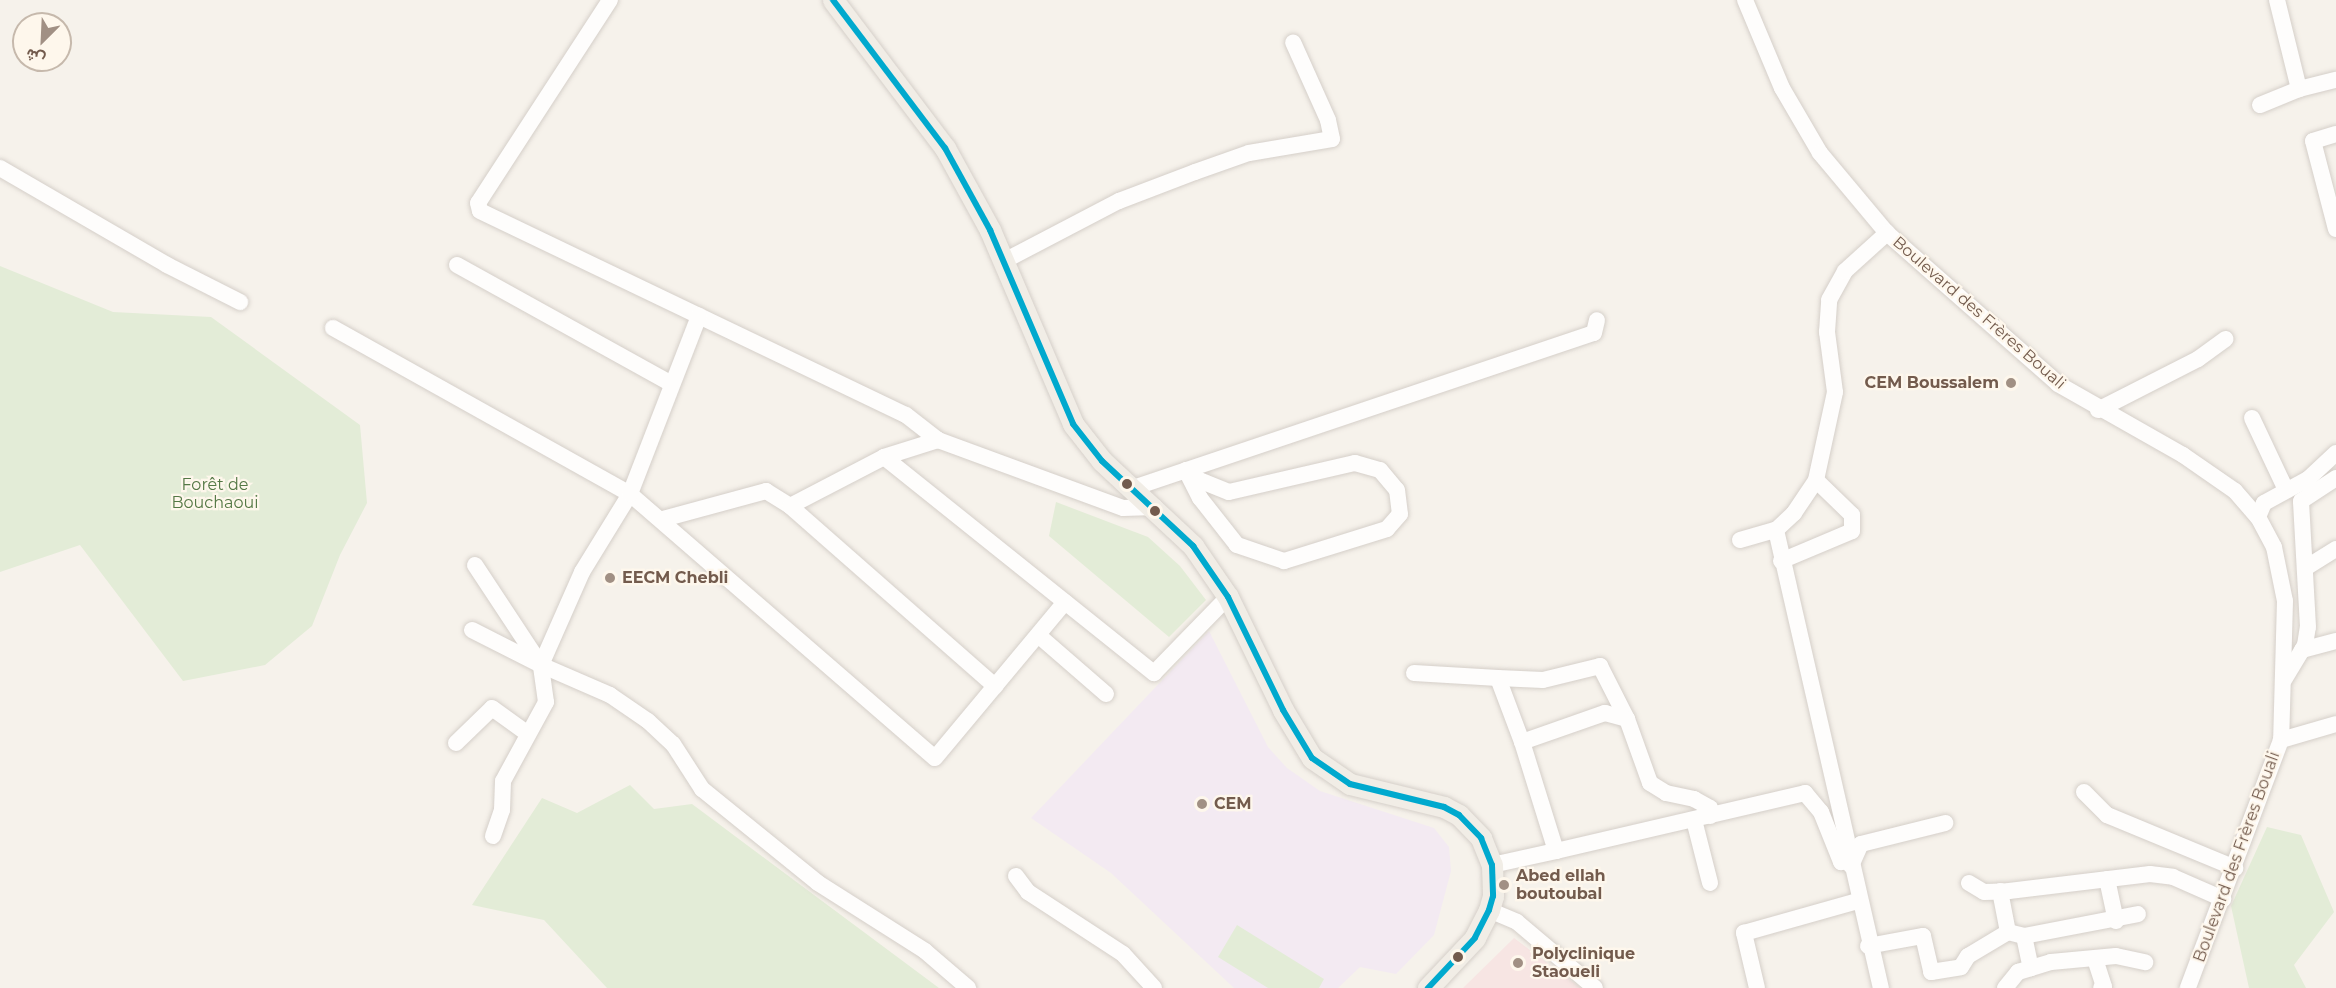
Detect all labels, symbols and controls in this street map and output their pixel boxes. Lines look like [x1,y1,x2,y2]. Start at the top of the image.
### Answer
north arrow [12,12,72,72]
text: ش [23,44,48,70]
street label: Boulevard des Frères Bouali [1889,233,2069,393]
place label: CEM Boussalem [1865,373,1999,393]
marker: CEM Boussalem [2004,376,2018,390]
park label: Forêt de Bouchaoui [171,475,259,513]
unlabelled marker [1121,478,1133,490]
unlabelled marker [1149,505,1161,517]
place label: EECM Chebli [622,568,728,588]
marker: EECM Chebli [603,571,617,585]
street label: Boulevard des Frères Bouali [2190,749,2284,965]
place label: CEM [1214,794,1252,814]
marker: CEM [1195,797,1209,811]
place label: Abed ellah boutoubal [1516,866,1606,904]
marker: Abed ellah boutoubal [1497,878,1511,892]
place label: Polyclinique Staoueli [1532,944,1635,982]
unlabelled marker [1452,951,1464,963]
marker: Polyclinique Staoueli [1509,954,1527,972]

